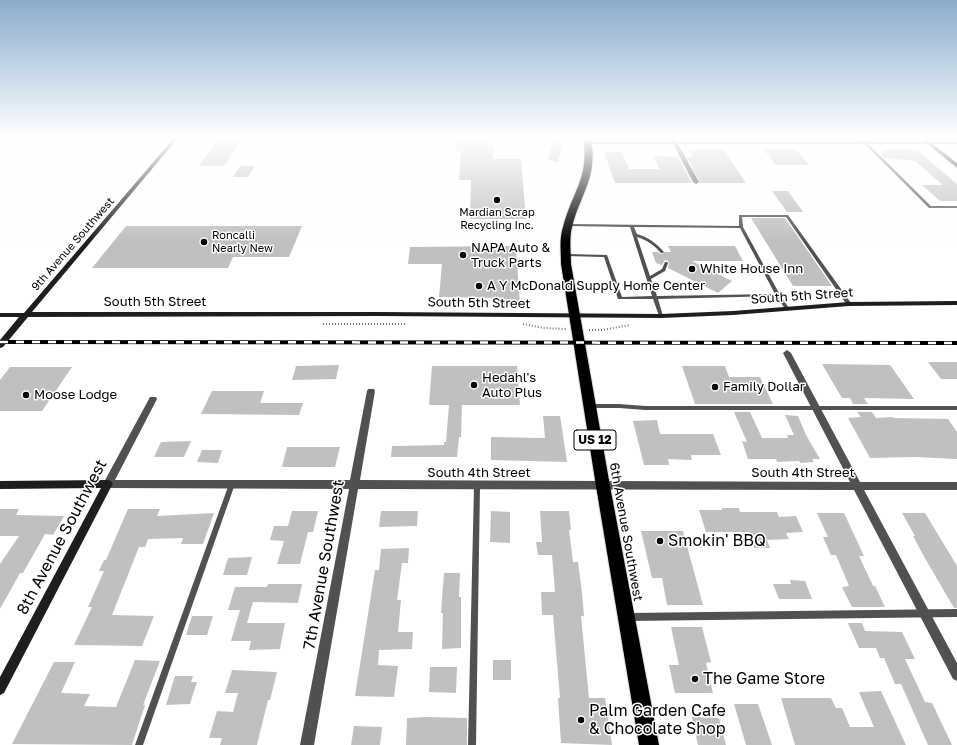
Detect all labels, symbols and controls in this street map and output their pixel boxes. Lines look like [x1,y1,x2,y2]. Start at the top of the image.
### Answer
street label: 9th Avenue Southwest [29,195,117,293]
marker: Mardian Scrap Recycling Inc. [492,195,502,205]
place label: Mardian Scrap Recycling Inc. [459,206,535,232]
place label: Roncalli Nearly New [212,229,273,255]
marker: Roncalli Nearly New [199,237,209,247]
place label: NAPA Auto & Truck Parts [471,240,550,271]
marker: NAPA Auto & Truck Parts [458,250,468,260]
place label: White House Inn [700,261,803,277]
marker: White House Inn [687,264,697,274]
place label: A Y McDonald Supply Home Center [487,278,705,294]
marker: A Y McDonald Supply Home Center [474,281,484,291]
street label: South 5th Street [750,285,854,307]
street label: South 5th Street [104,294,206,310]
street label: South 5th Street [427,294,531,312]
place label: Hedahl's Auto Plus [482,370,542,401]
place label: Family Dollar [723,379,805,395]
marker: Hedahl's Auto Plus [469,380,479,390]
marker: Family Dollar [710,382,720,392]
place label: Moose Lodge [34,387,117,403]
marker: Moose Lodge [21,390,31,400]
road number: US 12 [574,430,616,450]
street label: 8th Avenue Southwest [13,456,111,618]
street label: 6th Avenue Southwest [606,461,646,603]
street label: South 4th Street [427,465,531,481]
street label: South 4th Street [751,465,855,481]
street label: 7th Avenue Southwest [300,479,348,651]
place label: Smokin' BBQ [668,531,766,551]
marker: Smokin' BBQ [655,536,665,546]
place label: The Game Store [703,669,825,689]
marker: The Game Store [690,674,700,684]
place label: Palm Garden Cafe & Chocolate Shop [589,701,726,739]
marker: Palm Garden Cafe & Chocolate Shop [576,715,586,725]

